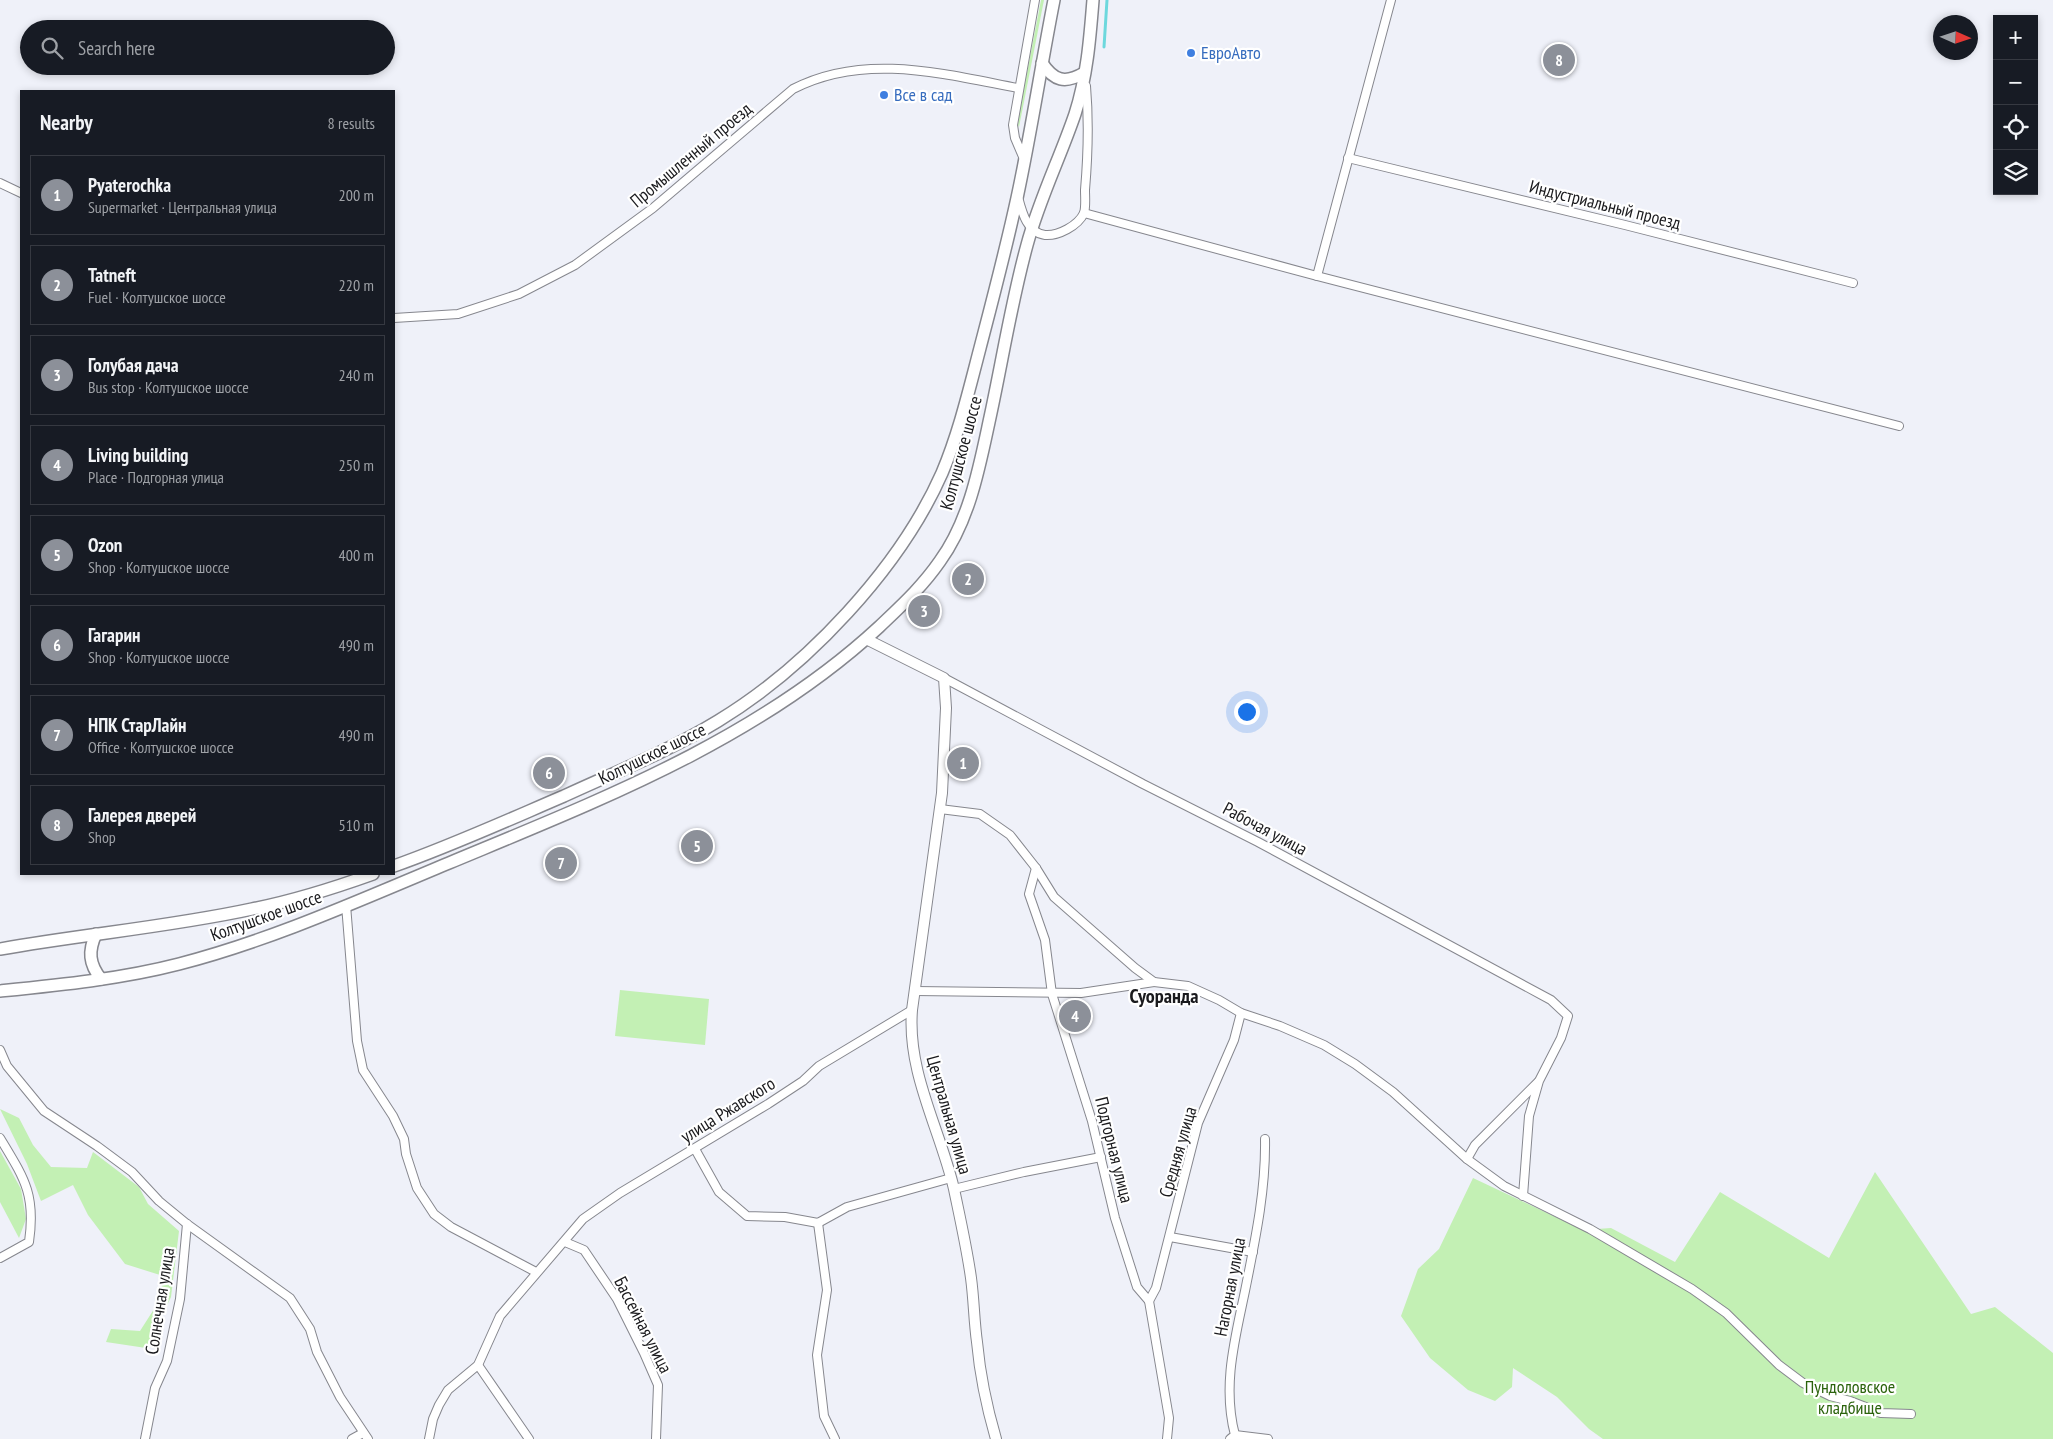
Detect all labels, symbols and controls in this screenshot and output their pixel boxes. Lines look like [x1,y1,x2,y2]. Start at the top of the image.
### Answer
north arrow [1933,15,1978,60]
map controls [1993,15,2038,195]
button: + [1993,15,2038,60]
search box [20,20,395,75]
icon: search [38,34,66,62]
text: Search here [78,36,155,60]
place label: ЕвроАвто [1201,41,1261,64]
pin: 8 [1543,41,1575,79]
marker: ЕвроАвто [1185,47,1197,59]
button: − [1993,60,2038,105]
place label: Все в сад [894,83,953,106]
marker: Все в сад [878,89,890,101]
street label: Промышленный проезд [625,97,756,212]
button: locate [1993,105,2038,150]
text: Nearby [40,109,93,136]
text: 8 results [328,113,375,133]
button: layers [1993,150,2038,195]
text: Pyaterochka [88,173,171,197]
street label: Индустриальный проезд [1527,175,1683,234]
text: 1 [53,185,61,205]
text: 200 m [339,185,374,205]
text: Supermarket · Центральная улица [88,197,277,217]
text: Tatneft [88,263,136,287]
text: 2 [53,275,61,295]
text: 220 m [339,275,374,295]
text: Fuel · Колтушское шоссе [88,287,226,307]
text: Голубая дача [88,353,179,377]
text: 3 [53,365,61,385]
text: 240 m [339,365,374,385]
text: Bus stop · Колтушское шоссе [88,377,249,397]
street label: Колтушское шоссе [934,394,987,512]
text: Living building [88,443,189,467]
text: 4 [53,455,61,475]
text: 250 m [339,455,374,475]
text: Place · Подгорная улица [88,467,224,487]
text: Ozon [88,533,122,557]
text: 5 [53,545,61,565]
text: 400 m [339,545,374,565]
text: Shop · Колтушское шоссе [88,557,230,577]
pin: 2 [952,560,984,598]
pin: 3 [908,592,940,630]
text: Гагарин [88,623,140,647]
text: 6 [53,635,61,655]
text: 490 m [339,635,374,655]
text: Shop · Колтушское шоссе [88,647,230,667]
your location [1234,699,1260,725]
text: НПК СтарЛайн [88,713,186,737]
street label: Колтушское шоссе [594,718,709,789]
text: 7 [53,725,61,745]
text: 490 m [339,725,374,745]
text: Office · Колтушское шоссе [88,737,234,757]
pin: 1 [947,744,979,782]
pin: 6 [533,754,565,792]
street label: Рабочая улица [1219,797,1311,860]
text: Галерея дверей [88,803,196,827]
text: 8 [53,815,61,835]
text: 510 m [339,815,374,835]
text: Shop [88,827,116,847]
pin: 5 [681,827,713,865]
pin: 7 [545,844,577,882]
street label: Колтушское шоссе [207,885,325,946]
district label: Суоранда [1129,983,1199,1009]
pin: 4 [1059,997,1091,1035]
street label: Центральная улица [922,1053,977,1177]
street label: улица Ржавского [676,1071,779,1148]
street label: Подгорная улица [1090,1094,1139,1205]
street label: Средняя улица [1154,1104,1201,1200]
street label: Нагорная улица [1209,1236,1250,1338]
street label: Солнечная улица [140,1246,179,1356]
street label: Бассейная улица [609,1273,678,1377]
park label: Пундоловское кладбище [1805,1375,1895,1419]

